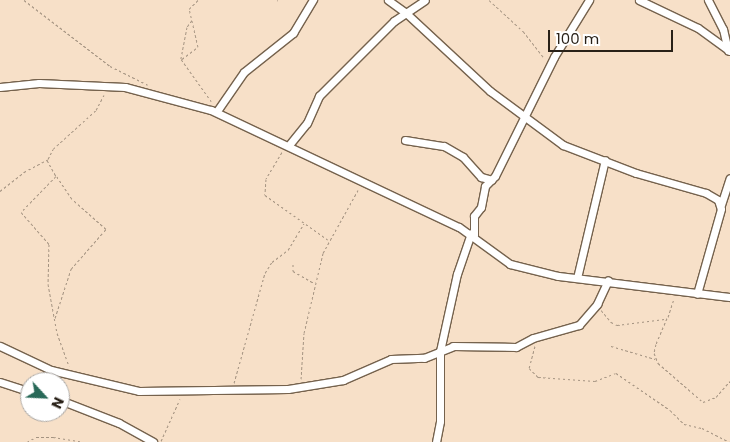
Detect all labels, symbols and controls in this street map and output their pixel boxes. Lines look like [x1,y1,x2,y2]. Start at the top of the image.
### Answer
scale bar [550,20,675,52]
text: 100 m [556,28,599,49]
north arrow [20,372,70,422]
text: N [46,394,69,412]

